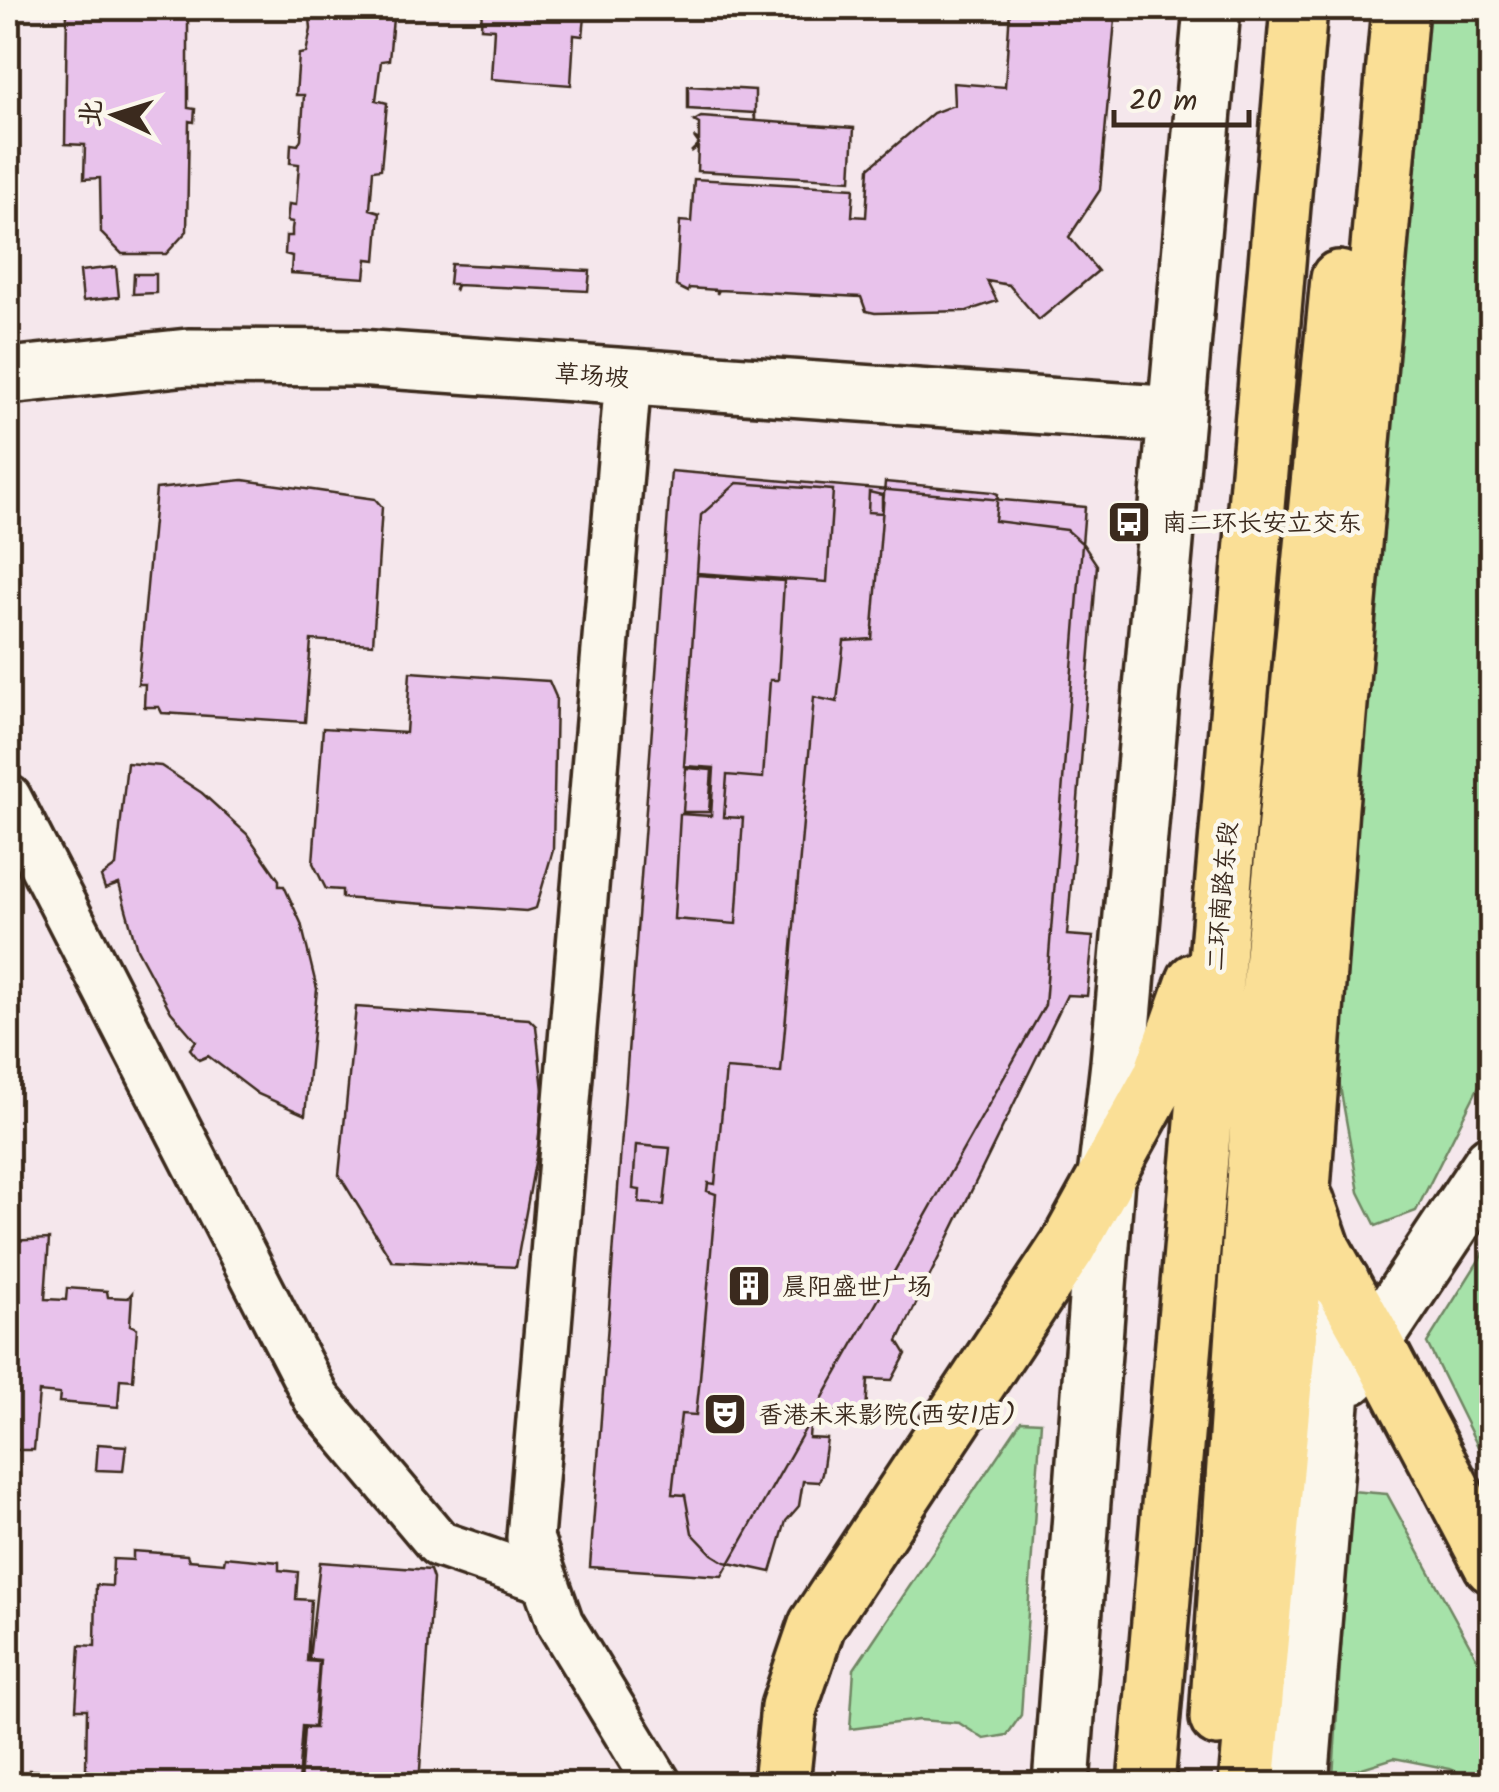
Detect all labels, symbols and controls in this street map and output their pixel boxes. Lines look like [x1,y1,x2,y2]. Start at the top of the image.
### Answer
north arrow [65,65,165,165]
scale bar [1114,65,1249,127]
text: 20 m [1129,78,1197,126]
text: 北 [69,98,116,129]
street label: 草场坡 [553,354,631,400]
bus stop icon: 南二环长安立交东 [1106,499,1152,545]
place label: 南二环长安立交东 [1162,504,1362,544]
street label: 二环南路东段 [1197,820,1249,973]
building icon: 晨阳盛世广场 [726,1263,772,1309]
place label: 晨阳盛世广场 [782,1268,932,1308]
theatre icon: 香港未来影院(西安1店) [702,1391,748,1437]
place label: 香港未来影院(西安1店) [758,1396,1016,1436]

